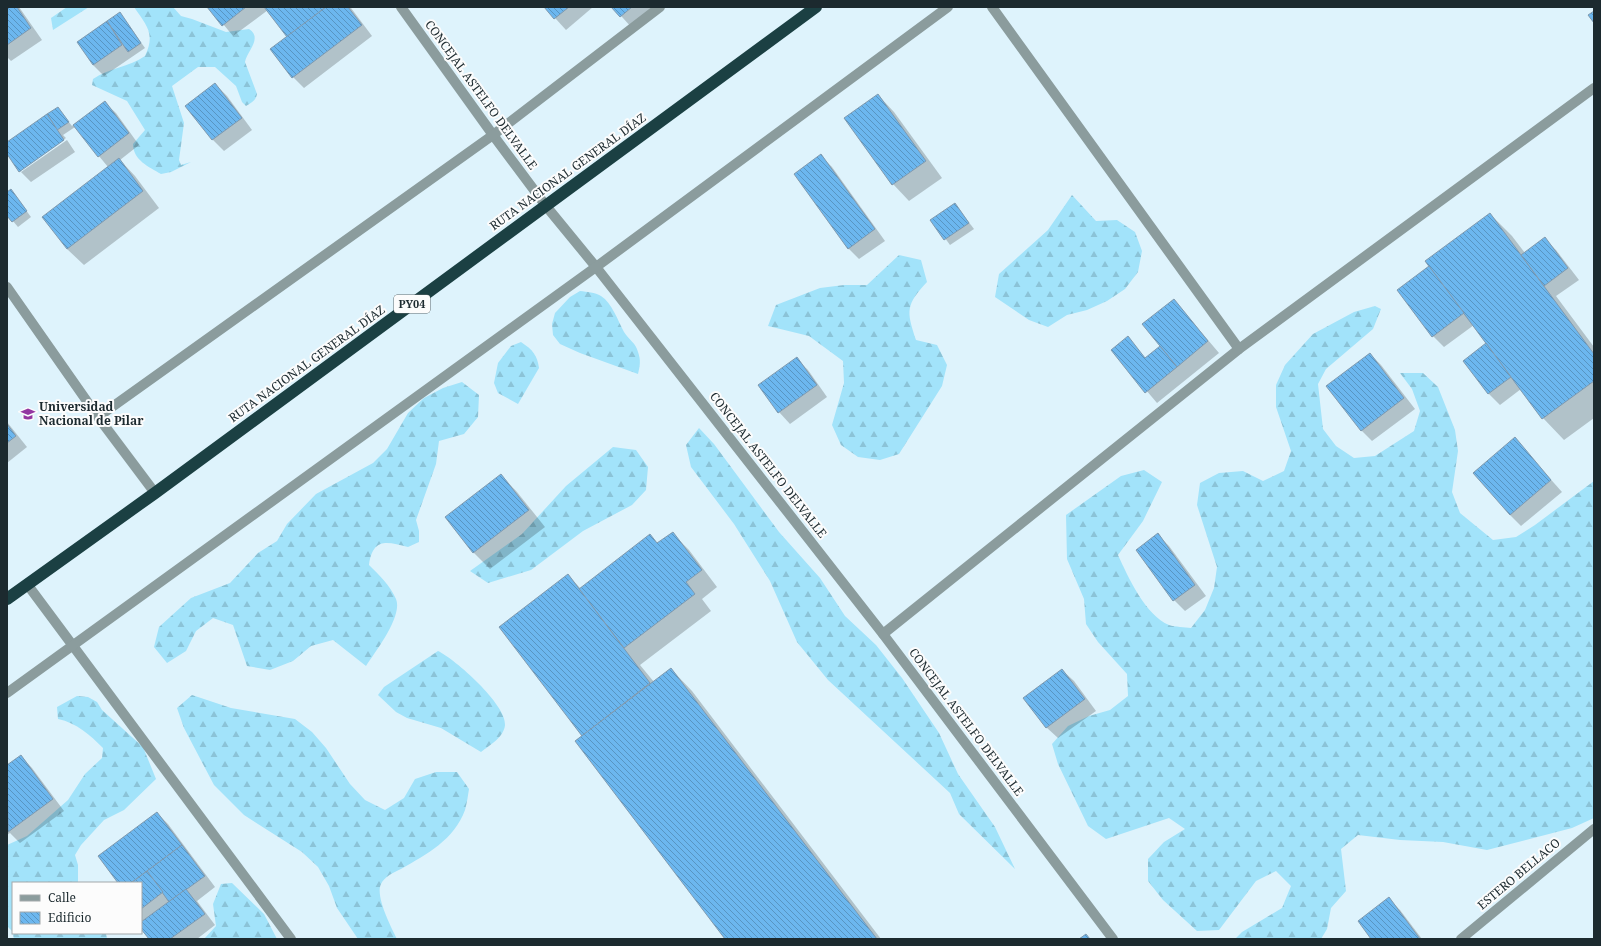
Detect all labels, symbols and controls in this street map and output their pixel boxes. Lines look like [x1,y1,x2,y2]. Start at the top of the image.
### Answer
street label: CONCEJAL ASTELFO DELVALLE [421,17,541,173]
street label: RUTA NACIONAL GENERAL DÍAZ [486,109,649,234]
road number: PY04 [394,295,430,313]
street label: RUTA NACIONAL GENERAL DÍAZ [225,301,388,426]
street label: CONCEJAL ASTELFO DELVALLE [706,388,831,541]
place label: Universidad Nacional de Pilar [39,398,144,429]
school or university icon: Universidad Nacional de Pilar [20,406,36,422]
street label: CONCEJAL ASTELFO DELVALLE [905,644,1028,799]
street label: ESTERO BELLACO [1474,834,1564,913]
legend [12,882,142,934]
text: Calle [48,889,76,906]
text: Edificio [48,909,91,926]

